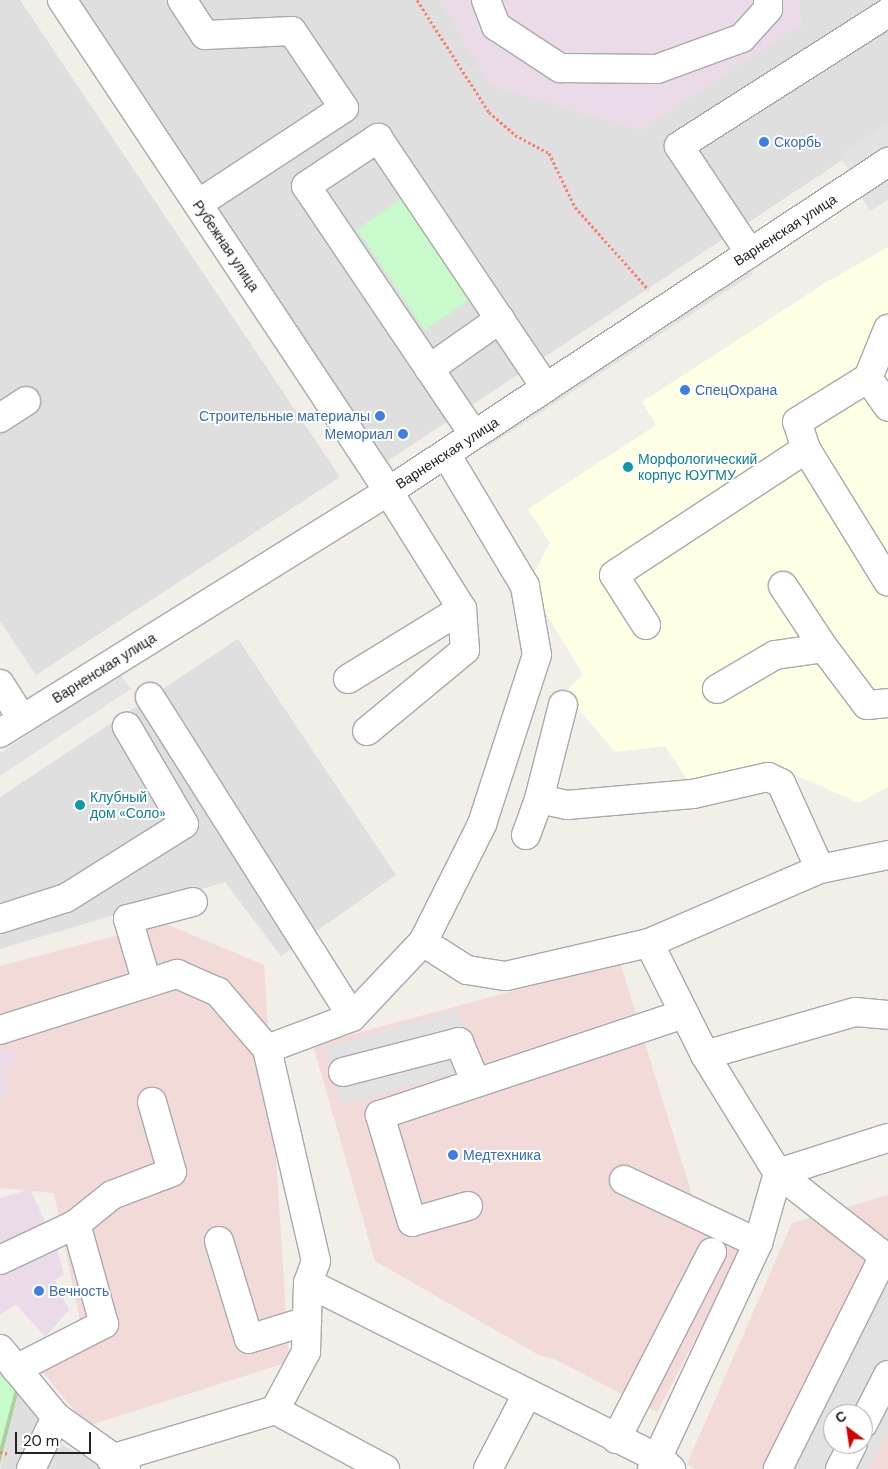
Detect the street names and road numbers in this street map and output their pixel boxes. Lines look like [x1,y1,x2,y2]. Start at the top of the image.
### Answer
street label: Варненская улица [730,191,840,269]
street label: Рубежная улица [189,197,263,295]
street label: Варненская улица [392,414,502,492]
street label: Варненская улица [49,629,159,707]

